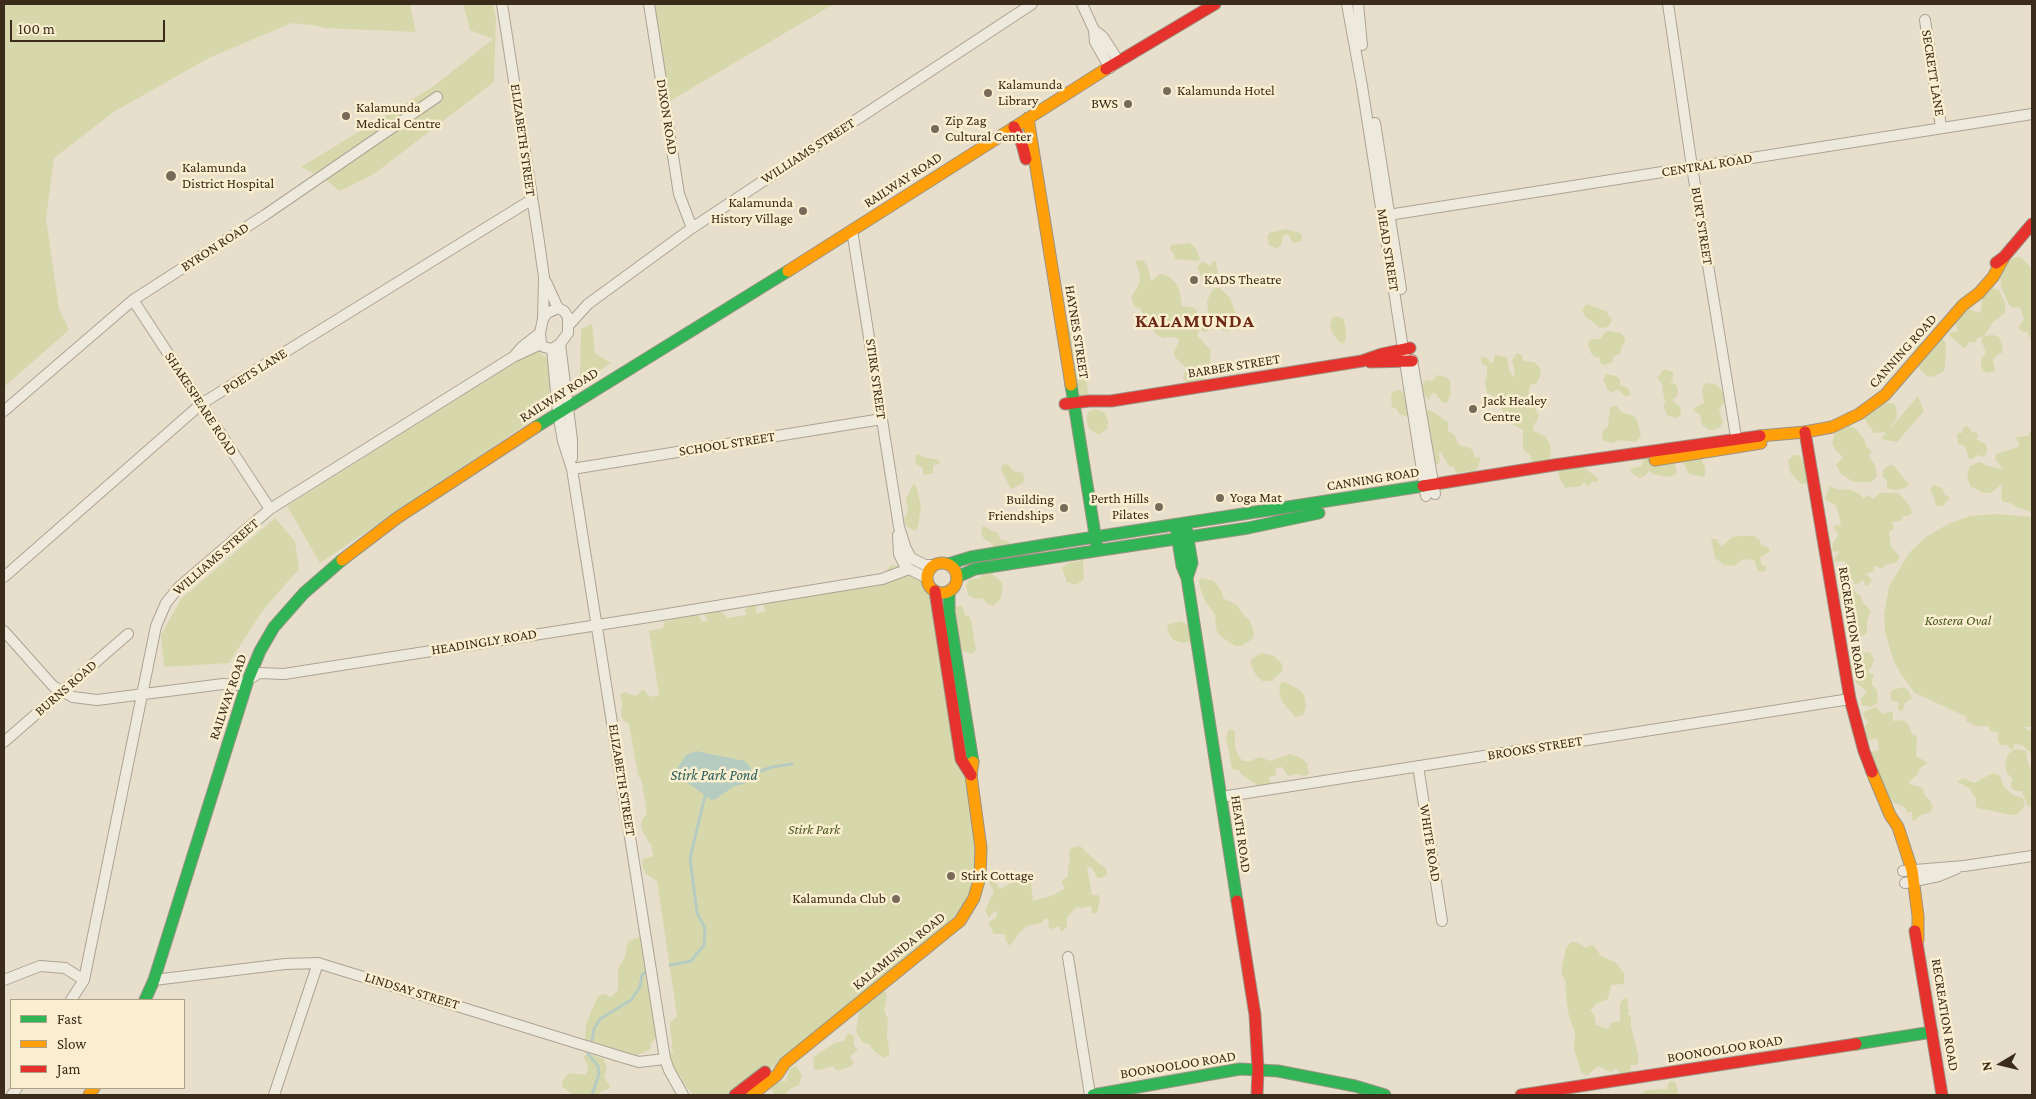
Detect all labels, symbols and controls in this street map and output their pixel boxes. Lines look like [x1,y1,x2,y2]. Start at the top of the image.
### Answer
scale bar [12,10,168,42]
text: 100 m [18,21,55,37]
street label: SECRETT LANE [1918,29,1948,117]
place label: Kalamunda Library [998,77,1063,110]
street label: DIXON ROAD [653,78,681,156]
street label: ELIZABETH STREET [507,83,539,197]
place label: Kalamunda Hotel [1177,83,1275,99]
marker: Kalamunda Hotel [1161,85,1173,97]
marker: Kalamunda Library [982,87,994,99]
place label: BWS [1091,96,1118,112]
marker: BWS [1122,98,1134,110]
place label: Kalamunda Medical Centre [356,100,441,132]
marker: Kalamunda Medical Centre [340,110,352,122]
place label: Zip Zag Cultural Center [945,113,1031,146]
street label: WILLIAMS STREET [758,114,858,188]
marker: Zip Zag Cultural Center [929,123,941,135]
street label: RAILWAY ROAD [861,148,945,212]
street label: CENTRAL ROAD [1660,150,1754,180]
place label: Kalamunda District Hospital [182,160,274,192]
marker: Kalamunda District Hospital [164,169,178,183]
street label: BURT STREET [1688,186,1716,266]
place label: Kalamunda History Village [711,195,793,228]
marker: Kalamunda History Village [797,205,809,217]
street label: MEAD STREET [1373,207,1403,293]
street label: BYRON ROAD [178,219,252,275]
place label: KADS Theatre [1204,272,1281,288]
marker: KADS Theatre [1188,274,1200,286]
street label: HAYNES STREET [1061,284,1093,380]
district label: KALAMUNDA [1134,310,1256,332]
street label: CANNING ROAD [1865,311,1941,391]
street label: STIRK STREET [862,338,890,420]
street label: POETS LANE [220,345,290,397]
street label: SHAKESPEARE ROAD [161,349,241,459]
street label: BARBER STREET [1186,350,1282,382]
street label: RAILWAY ROAD [516,364,602,426]
place label: Jack Healey Centre [1483,393,1547,426]
marker: Jack Healey Centre [1467,403,1479,415]
street label: SCHOOL STREET [678,428,776,460]
street label: CANNING ROAD [1325,463,1421,495]
place label: Yoga Mat [1230,490,1282,506]
place label: Perth Hills Pilates [1091,491,1149,524]
place label: Building Friendships [988,492,1054,524]
marker: Yoga Mat [1214,492,1226,504]
marker: Perth Hills Pilates [1153,501,1165,513]
marker: Building Friendships [1058,502,1070,514]
street label: WILLIAMS STREET [169,515,263,599]
street label: RECREATION ROAD [1835,566,1869,680]
park label: Kostera Oval [1925,613,1991,629]
street label: HEADINGLY ROAD [430,625,538,659]
street label: RAILWAY ROAD [205,652,251,742]
street label: BURNS ROAD [31,656,101,720]
street label: ELIZABETH STREET [605,723,639,837]
street label: BROOKS STREET [1486,732,1584,764]
water label: Stirk Park Pond [671,766,757,784]
street label: HEATH ROAD [1227,794,1255,874]
street label: WHITE ROAD [1416,803,1444,883]
park label: Stirk Park [788,822,840,838]
place label: Stirk Cottage [961,868,1034,884]
marker: Stirk Cottage [945,870,957,882]
place label: Kalamunda Club [792,891,886,907]
marker: Kalamunda Club [890,893,902,905]
street label: KALAMUNDA ROAD [849,908,949,994]
street label: RECREATION ROAD [1928,958,1962,1072]
street label: LINDSAY STREET [362,969,462,1013]
legend [10,999,185,1089]
text: Fast [57,1011,82,1027]
street label: BOONOOLOO ROAD [1666,1032,1784,1066]
text: Slow [57,1036,86,1052]
north arrow [1976,1039,2026,1089]
street label: BOONOOLOO ROAD [1119,1048,1237,1082]
text: N [1978,1060,1995,1072]
text: Jam [57,1061,80,1077]

